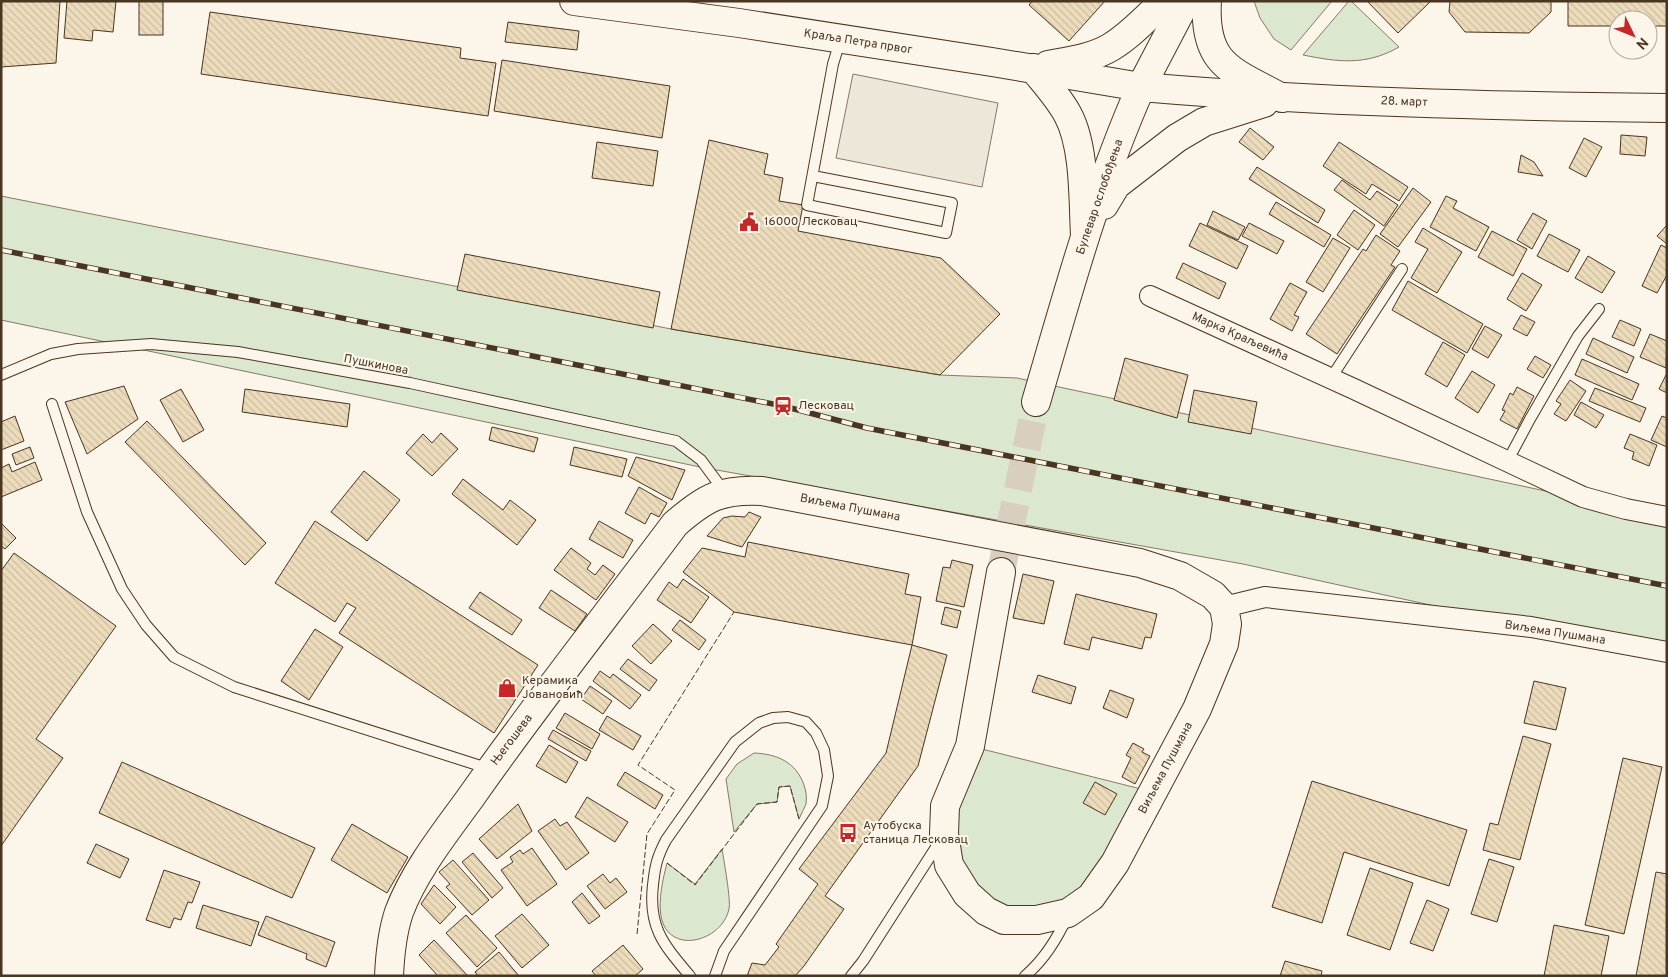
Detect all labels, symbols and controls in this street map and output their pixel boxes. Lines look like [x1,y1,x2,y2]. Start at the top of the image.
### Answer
north arrow [1608,10,1658,60]
street label: Краља Петра првог [803,26,913,58]
text: N [1632,33,1651,52]
street label: 28. март [1380,93,1428,111]
street label: Булевар ослобођења [1073,137,1127,257]
public building icon: 16000 Лесковац [738,211,760,233]
place label: 16000 Лесковац [764,214,857,230]
street label: Марка Краљевића [1189,309,1291,365]
street label: Пушкинова [342,351,410,379]
station icon: Лесковац [772,395,794,417]
place label: Лесковац [798,398,854,414]
street label: Виљема Пушмана [798,490,902,526]
street label: Виљема Пушмана [1503,617,1607,649]
place label: Керамика Јовановић [522,673,583,703]
shop icon: Керамика Јовановић [496,677,518,699]
street label: Његошева [487,711,537,769]
street label: Виљема Пушмана [1135,719,1197,817]
place label: Аутобуска станица Лесковац [863,818,968,848]
bus stop icon: Аутобуска станица Лесковац [837,822,859,844]

